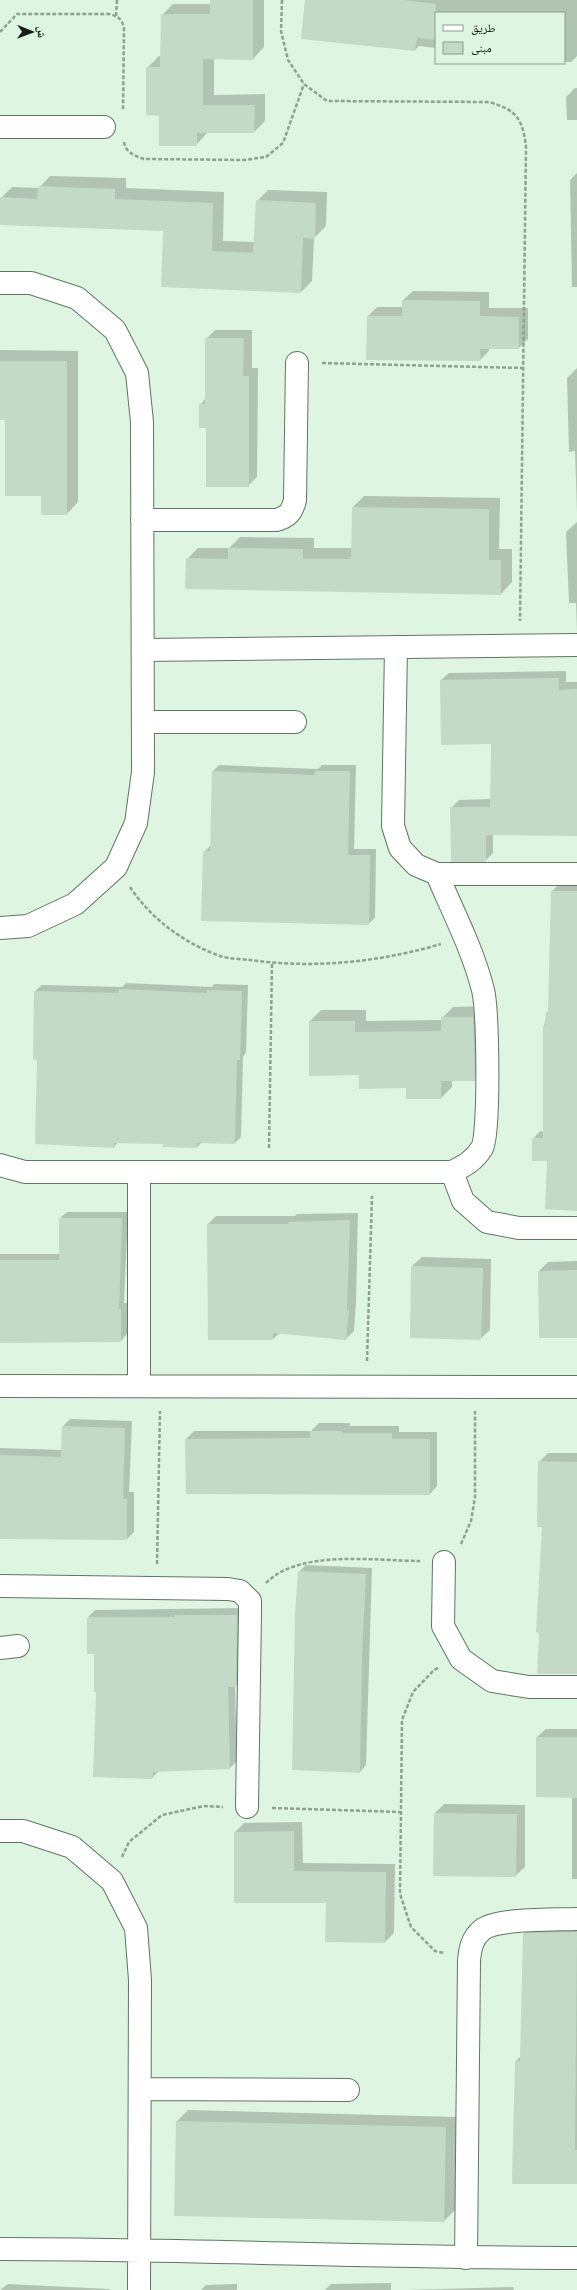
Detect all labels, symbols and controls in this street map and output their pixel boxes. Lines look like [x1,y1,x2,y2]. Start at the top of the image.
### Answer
north arrow [12,12,52,52]
legend [435,12,565,64]
text: طريق [471,20,496,36]
text: ش [34,26,49,38]
text: مبنى [471,40,492,56]

